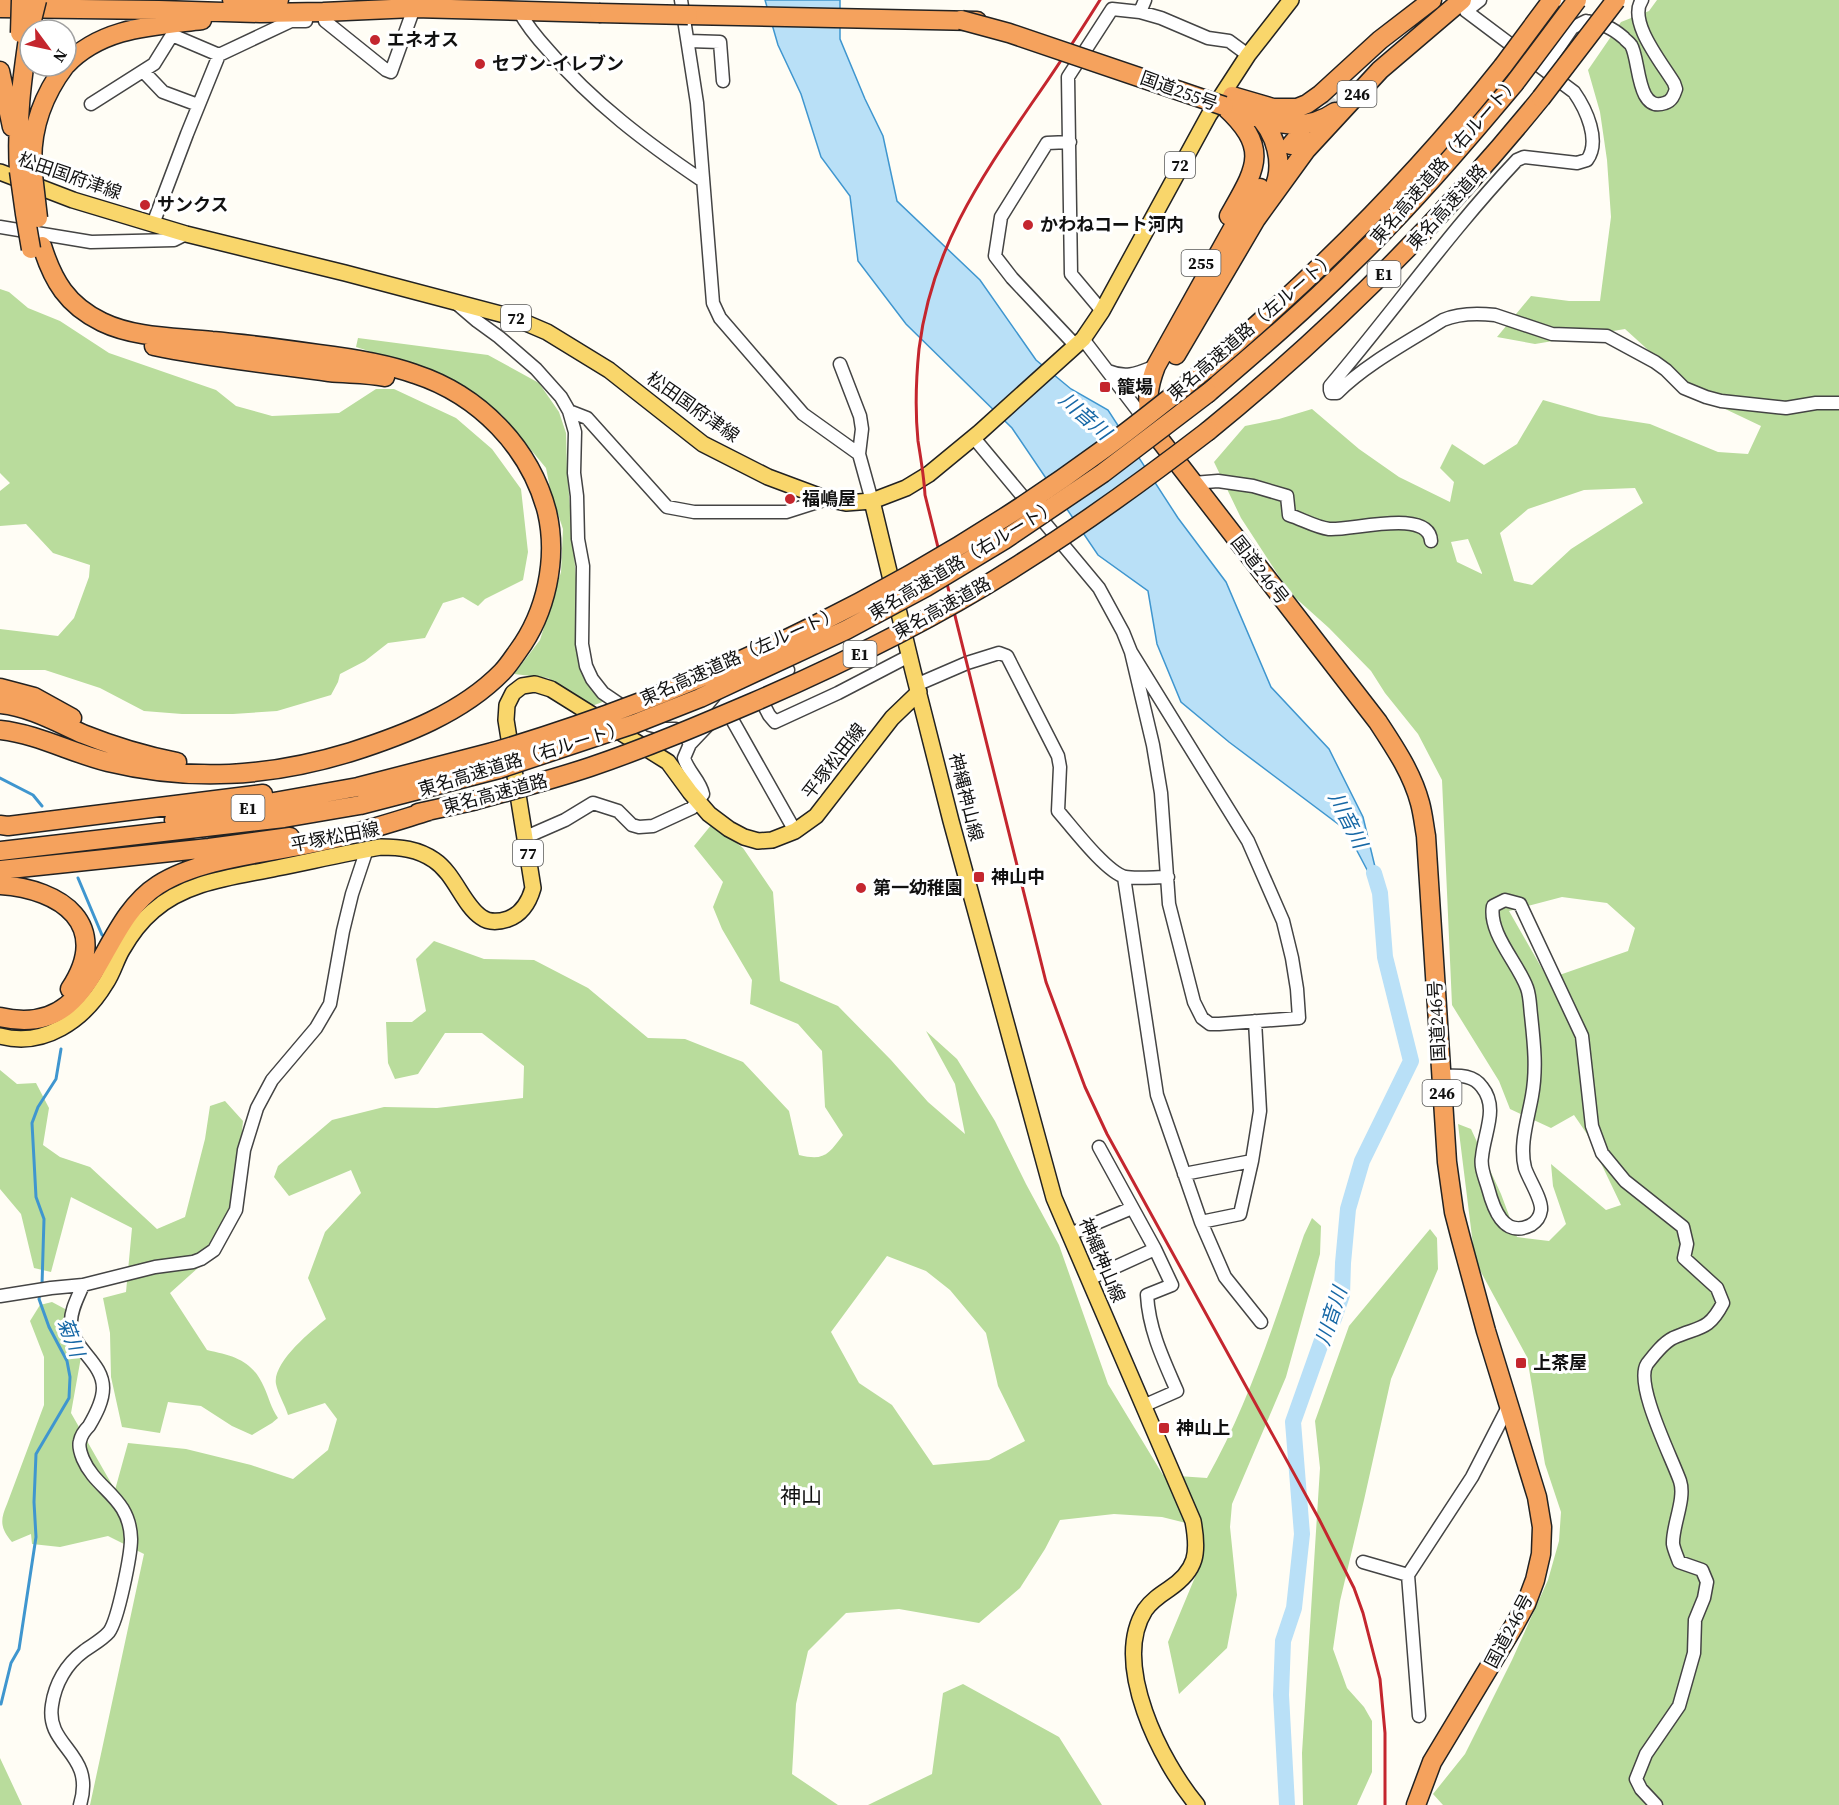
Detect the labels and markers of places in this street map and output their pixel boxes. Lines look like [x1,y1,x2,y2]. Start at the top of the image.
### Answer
place label: エネオス [387,27,459,52]
marker: エネオス [368,33,382,47]
place label: セブン-イレブン [492,51,624,76]
marker: セブン-イレブン [473,57,487,71]
place label: サンクス [157,192,228,217]
marker: サンクス [138,198,152,212]
place label: かわねコート河内 [1040,212,1184,237]
marker: かわねコート河内 [1021,218,1035,232]
place label: 籠場 [1117,374,1153,399]
marker: 籠場 [1098,380,1112,394]
place label: 福嶋屋 [802,486,856,511]
marker: 福嶋屋 [783,492,797,506]
place label: 神山中 [991,864,1045,889]
marker: 神山中 [972,870,986,884]
place label: 第一幼稚園 [873,875,963,900]
marker: 第一幼稚園 [854,881,868,895]
place label: 上茶屋 [1533,1350,1587,1375]
marker: 上茶屋 [1514,1356,1528,1370]
place label: 神山上 [1176,1415,1230,1440]
marker: 神山上 [1157,1421,1171,1435]

